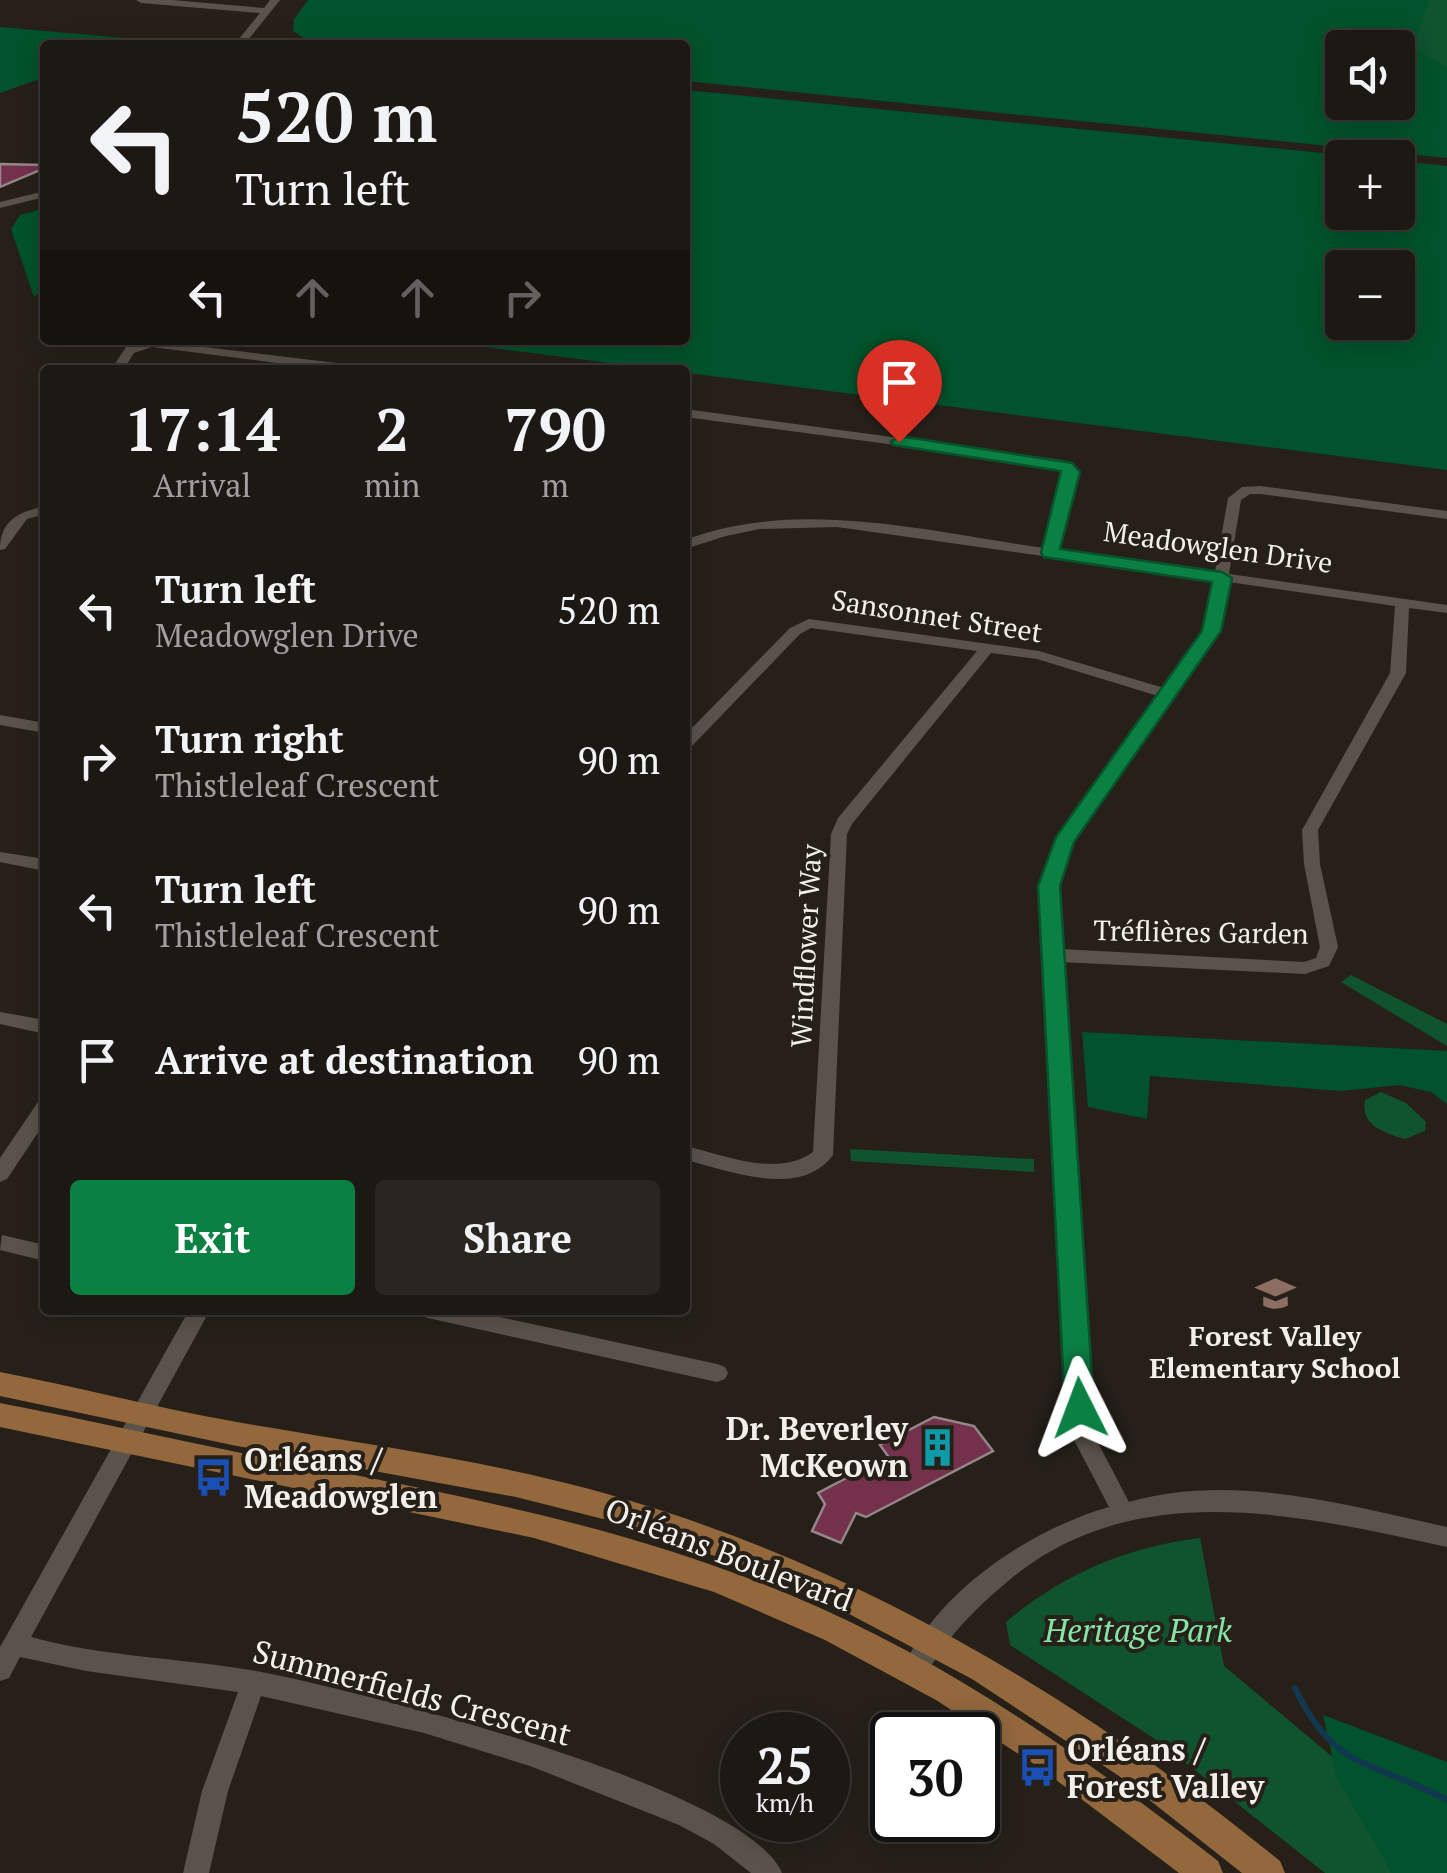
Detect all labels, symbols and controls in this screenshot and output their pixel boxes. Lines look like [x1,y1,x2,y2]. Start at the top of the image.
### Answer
map controls [1325,30,1415,340]
button: sound [1325,30,1415,120]
text: 520 m [235,69,437,162]
icon: left [70,80,200,210]
button: + [1325,140,1415,230]
text: Turn left [235,158,410,218]
button: − [1325,250,1415,340]
icon: left [180,270,235,325]
icon: ahead [285,270,340,325]
icon: ahead [390,270,445,325]
icon: right [495,270,550,325]
pin [857,340,942,443]
icon: arrive [872,355,927,410]
text: 17:14 [124,389,280,468]
text: 2 [375,389,409,468]
text: 790 [504,389,606,468]
text: Arrival [153,464,251,506]
text: min [364,464,420,506]
text: m [541,464,569,506]
street label: Meadowglen Drive [1101,512,1335,581]
text: Turn left [155,564,316,614]
street label: Sansonnet Street [829,581,1046,651]
icon: left [70,583,125,638]
text: 520 m [557,585,660,635]
text: Meadowglen Drive [155,614,419,656]
text: Turn right [155,714,344,764]
icon: right [70,733,125,788]
text: 90 m [577,735,660,785]
text: Thistleleaf Crescent [155,764,439,806]
street label: Windflower Way [782,843,829,1048]
text: Turn left [155,864,316,914]
icon: left [70,883,125,938]
text: 90 m [577,885,660,935]
street label: Tréflières Garden [1093,911,1309,952]
text: Thistleleaf Crescent [155,914,439,956]
icon: arrive [70,1033,125,1088]
text: Arrive at destination [155,1035,534,1085]
text: 90 m [577,1035,660,1085]
button: Exit [70,1180,355,1295]
button: Share [375,1180,660,1295]
school or university icon: Forest Valley Elementary School [1254,1272,1296,1314]
place label: Forest Valley Elementary School [1149,1317,1401,1386]
position arrow [1028,1356,1132,1460]
place label: Dr. Beverley McKeown [726,1407,909,1486]
building icon: Dr. Beverley McKeown [917,1426,959,1468]
place label: Orléans / Meadowglen [244,1438,438,1517]
bus stop icon: Orléans / Meadowglen [193,1457,235,1499]
street label: Orléans Boulevard [600,1488,859,1621]
park label: Heritage Park [1043,1609,1232,1651]
street label: Summerfields Crescent [249,1629,576,1755]
speed limit sign: 30 [870,1712,1000,1842]
place label: Orléans / Forest Valley [1067,1728,1265,1807]
text: 25 [757,1732,813,1798]
bus stop icon: Orléans / Forest Valley [1016,1747,1058,1789]
text: km/h [756,1786,814,1819]

